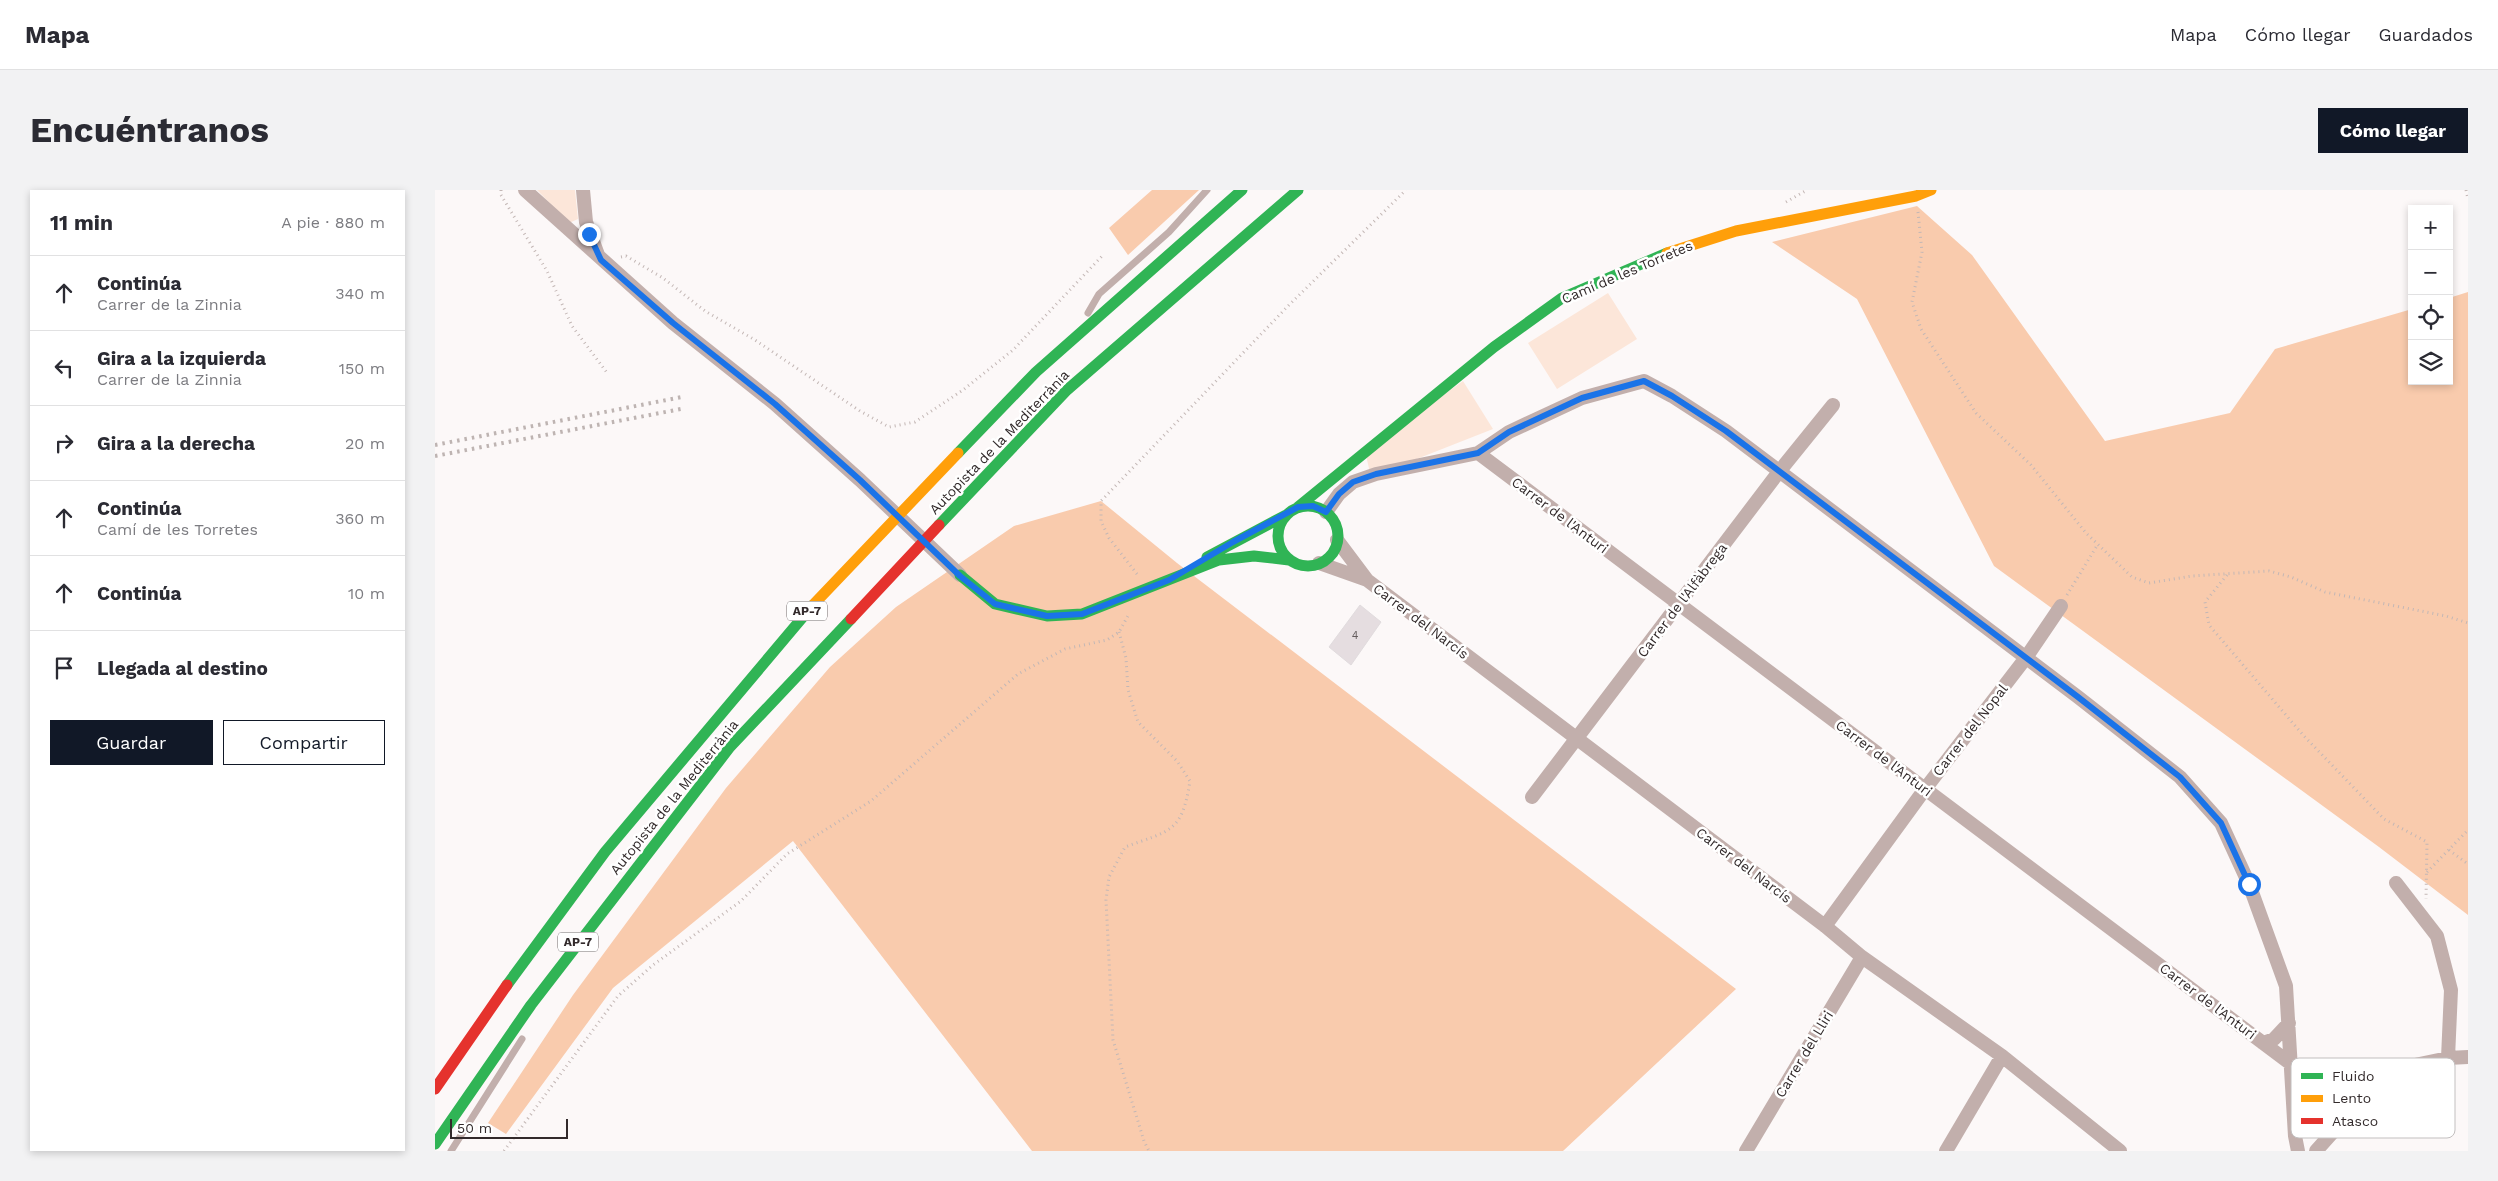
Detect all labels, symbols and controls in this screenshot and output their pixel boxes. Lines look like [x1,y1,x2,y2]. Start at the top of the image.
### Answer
text: Mapa [25,21,90,49]
text: Mapa [2170,24,2217,45]
text: Cómo llegar [2245,24,2351,45]
text: Guardados [2379,24,2473,45]
button: Cómo llegar [2318,108,2468,153]
text: Encuéntranos [30,109,269,151]
map controls [2408,205,2453,385]
button: + [2408,205,2453,250]
text: 11 min [50,210,113,235]
text: A pie · 880 m [281,213,385,232]
route end [578,223,601,246]
street label: Camí de les Torretes [1559,237,1695,307]
button: − [2408,250,2453,295]
text: Continúa [97,272,181,295]
icon: ahead [50,279,78,307]
text: 340 m [335,284,385,303]
text: Carrer de la Zinnia [97,295,242,314]
button: locate [2408,295,2453,340]
button: layers [2408,340,2453,385]
text: Gira a la izquierda [97,347,266,370]
icon: left [50,354,78,382]
text: 150 m [339,359,385,378]
street label: Autopista de la Mediterrània [926,367,1072,517]
text: Carrer de la Zinnia [97,370,242,389]
icon: right [50,429,78,457]
text: Gira a la derecha [97,432,255,455]
text: 20 m [345,434,385,453]
street label: Carrer de l'Anturi [1509,474,1611,556]
text: Continúa [97,497,181,520]
icon: ahead [50,504,78,532]
text: 360 m [335,509,385,528]
text: Camí de les Torretes [97,520,258,539]
street label: Carrer de l'Alfàbrega [1634,540,1730,660]
icon: ahead [50,579,78,607]
street label: Carrer del Narcís [1370,580,1472,662]
text: Continúa [97,582,181,605]
text: 10 m [348,584,385,603]
road number: AP-7 [787,602,827,621]
house number: 4 [1352,629,1359,642]
icon: arrive [50,654,78,682]
text: Llegada al destino [97,657,268,680]
street label: Carrer del Nopal [1929,680,2011,779]
street label: Autopista de la Mediterrània [607,716,741,878]
street label: Carrer de l'Anturi [1833,717,1935,799]
button: Guardar [50,720,213,765]
button: Compartir [223,720,385,765]
street label: Carrer del Narcís [1693,824,1795,906]
route start [2238,873,2261,896]
road number: AP-7 [558,932,598,952]
street label: Carrer de l'Anturi [2157,960,2259,1042]
street label: Carrer del Lliri [1772,1008,1836,1100]
legend [2291,1058,2455,1138]
text: Fluido [2332,1068,2374,1084]
text: Lento [2332,1090,2371,1106]
text: Atasco [2332,1113,2378,1129]
scale bar [450,1116,567,1139]
text: 50 m [457,1120,492,1136]

